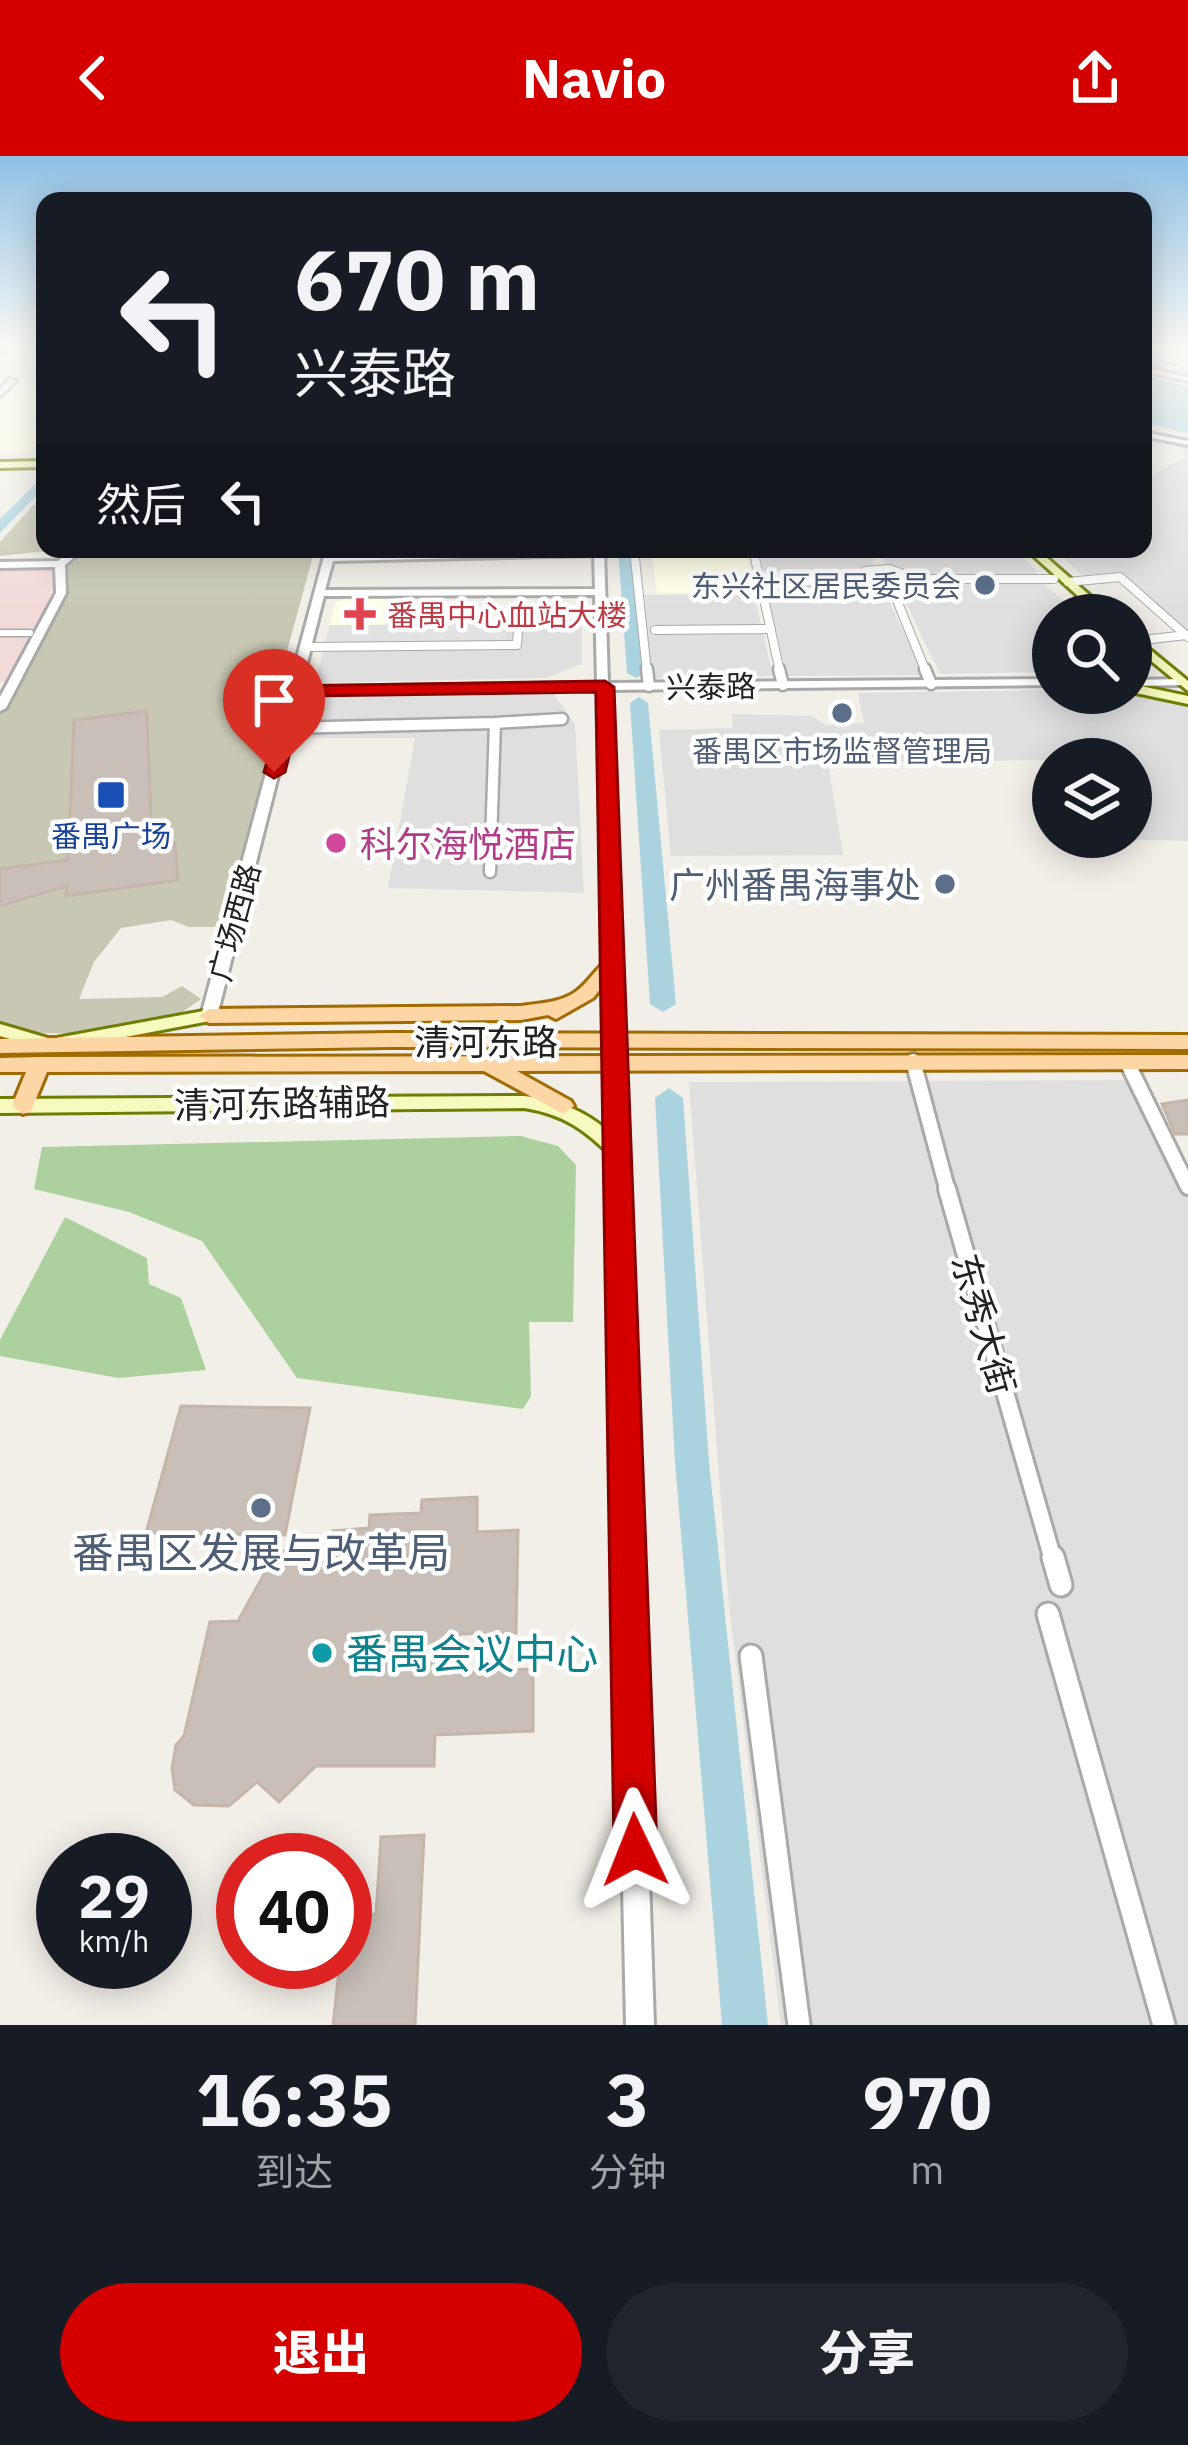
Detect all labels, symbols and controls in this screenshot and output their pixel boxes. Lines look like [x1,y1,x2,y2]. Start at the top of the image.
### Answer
text: Navio [522,43,666,113]
icon: back [60,45,126,111]
icon: share [1062,45,1128,111]
text: 670 m [294,224,540,333]
icon: left [96,240,252,396]
text: 兴泰路 [294,338,456,408]
icon: left [210,468,276,534]
text: 然后 [96,475,186,533]
place label: 东兴社区居民委员会 [691,566,961,605]
marker: 东兴社区居民委员会 [972,572,998,598]
map controls [1032,594,1152,858]
button: search [1032,594,1152,714]
place label: 番禺中心血站大楼 [387,595,627,634]
marker: 番禺中心血站大楼 [344,598,376,630]
pin [223,649,325,772]
street label: 兴泰路 [666,666,756,706]
icon: arrive [241,667,307,733]
marker: 番禺区市场监督管理局 [829,700,855,726]
place label: 番禺区市场监督管理局 [692,731,992,770]
button: layers [1032,738,1152,858]
marker: 番禺广场 [95,779,127,811]
place label: 番禺广场 [51,816,171,855]
place label: 科尔海悦酒店 [360,820,576,867]
marker: 科尔海悦酒店 [323,830,349,856]
street label: 广场西路 [200,859,268,985]
place label: 广州番禺海事处 [669,861,921,908]
marker: 广州番禺海事处 [932,871,958,897]
street label: 清河东路 [414,1018,558,1065]
street label: 清河东路辅路 [174,1078,390,1128]
street label: 东秀大街 [942,1248,1026,1400]
marker: 番禺区发展与改革局 [248,1495,274,1521]
place label: 番禺区发展与改革局 [72,1525,450,1580]
place label: 番禺会议中心 [346,1626,598,1681]
marker: 番禺会议中心 [309,1640,335,1666]
position arrow [572,1787,698,1913]
speed limit sign: 40 [216,1833,372,1989]
text: 29 [78,1856,150,1935]
text: km/h [79,1921,149,1960]
text: 16:35 [196,2052,393,2146]
text: 3 [606,2052,649,2146]
text: 970 [862,2055,992,2149]
text: m [910,2144,944,2195]
text: 到达 [255,2146,333,2197]
text: 分钟 [588,2146,666,2197]
button: 退出 [60,2283,582,2421]
button: 分享 [606,2283,1128,2421]

